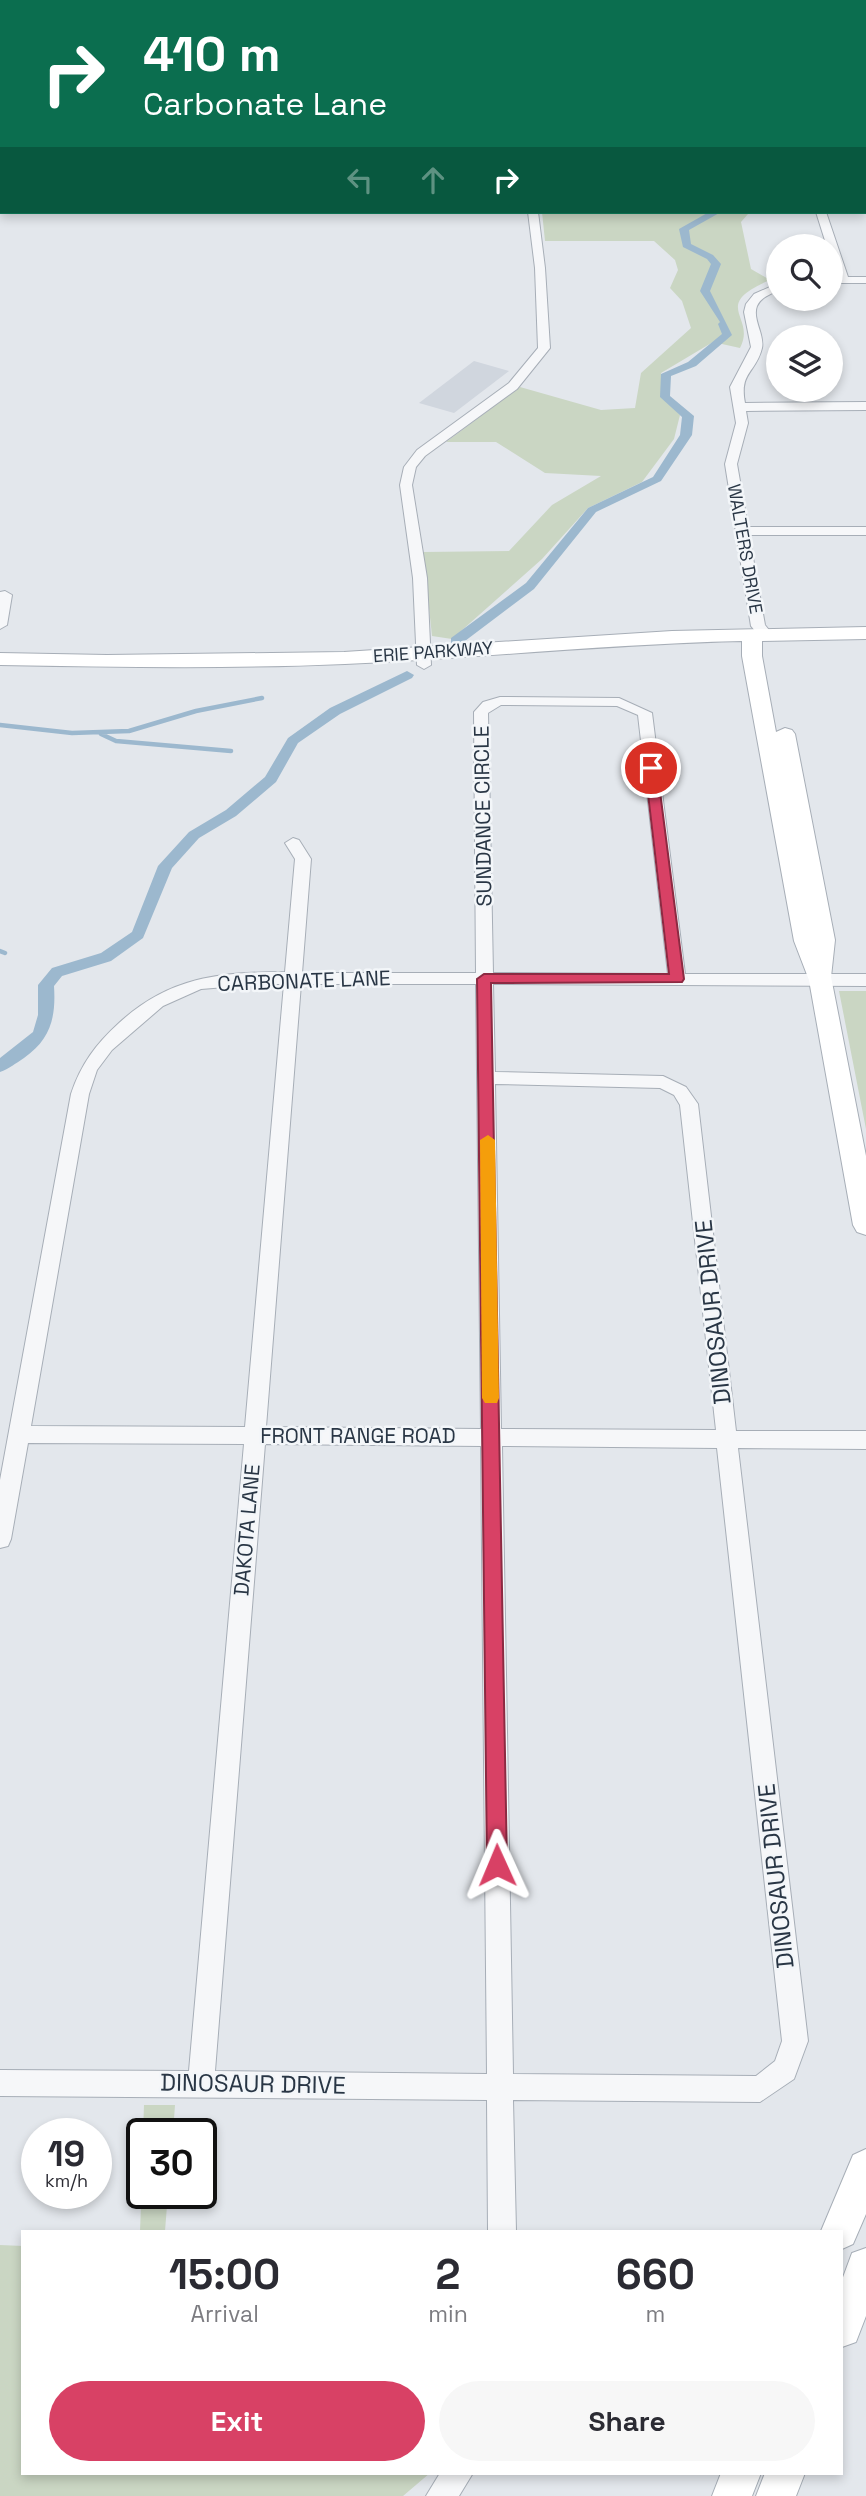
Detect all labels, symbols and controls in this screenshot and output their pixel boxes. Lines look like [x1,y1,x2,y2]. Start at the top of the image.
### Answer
text: 410 m [143,23,281,85]
icon: right [28,28,119,119]
text: Carbonate Lane [143,84,387,124]
icon: left [341,161,379,199]
icon: ahead [414,161,452,199]
icon: right [487,161,525,199]
map controls [766,234,843,402]
button: search [766,234,843,311]
button: layers [766,325,843,402]
street label: WALTERS DRIVE [723,482,768,616]
street label: ERIE PARKWAY [372,636,494,667]
street label: SUNDANCE CIRCLE [467,725,498,907]
pin [621,738,681,798]
icon: arrive [632,749,670,787]
street label: CARBONATE LANE [217,964,391,997]
street label: DINOSAUR DRIVE [687,1218,738,1406]
street label: FRONT RANGE ROAD [260,1422,456,1449]
street label: DAKOTA LANE [227,1463,266,1597]
street label: DINOSAUR DRIVE [750,1782,801,1970]
position arrow [460,1828,534,1902]
street label: DINOSAUR DRIVE [160,2066,346,2101]
speed limit sign: 30 [126,2118,217,2209]
text: 19 [48,2132,85,2176]
text: km/h [45,2169,88,2192]
text: 15:00 [169,2248,280,2301]
text: 2 [436,2248,460,2301]
text: 660 [616,2248,695,2301]
text: Arrival [190,2299,259,2329]
text: min [428,2299,468,2329]
text: m [645,2299,665,2329]
button: Exit [49,2381,425,2461]
button: Share [439,2381,815,2461]

